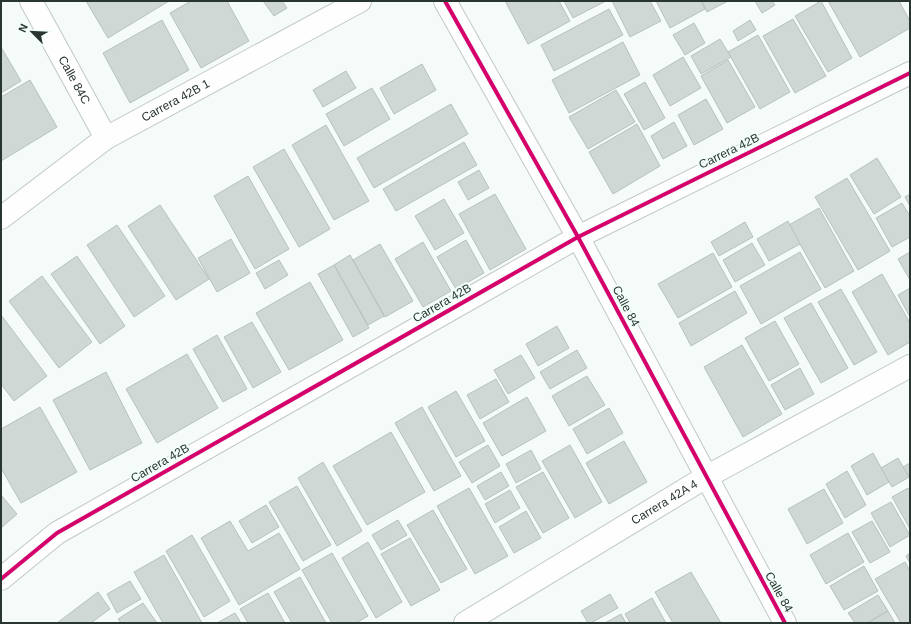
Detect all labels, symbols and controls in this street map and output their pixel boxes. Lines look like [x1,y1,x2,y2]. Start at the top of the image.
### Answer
north arrow [12,12,52,52]
text: N [16,22,30,34]
street label: Calle 84C [55,53,93,107]
street label: Carrera 42B 1 [139,76,212,125]
street label: Carrera 42B [697,130,761,172]
street label: Carrera 42B [410,281,474,325]
street label: Calle 84 [609,283,643,329]
street label: Carrera 42B [128,441,192,485]
street label: Carrera 42A 4 [629,477,700,528]
street label: Calle 84 [762,569,796,615]

